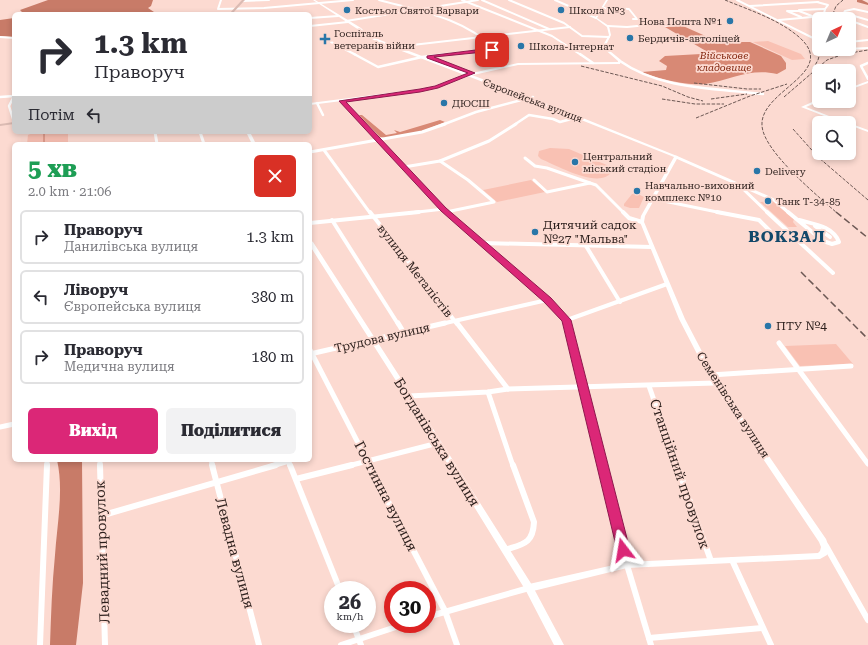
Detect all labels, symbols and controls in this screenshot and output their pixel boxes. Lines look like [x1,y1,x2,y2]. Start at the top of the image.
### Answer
marker: Костьол Святої Варвари [342,5,352,15]
place label: Костьол Святої Варвари [355,5,479,16]
marker: Школа №3 [556,5,566,15]
place label: Школа №3 [569,5,625,16]
north arrow [812,12,856,56]
map controls [812,12,856,160]
place label: Нова Пошта №1 [639,16,722,27]
marker: Нова Пошта №1 [725,16,735,26]
text: 1.3 km [94,27,188,60]
icon: right [28,28,80,80]
place label: Госпіталь ветеранів війни [334,28,415,51]
marker: Госпіталь ветеранів війни [319,33,331,45]
pin [475,33,509,67]
marker: Бердичів-автоліцей [625,33,635,43]
place label: Бердичів-автоліцей [638,33,740,44]
icon: arrive [481,39,503,61]
marker: Школа-Інтернат [516,41,526,51]
place label: Школа-Інтернат [529,41,614,52]
park label: Військове кладовище [697,50,751,73]
text: Праворуч [94,61,185,82]
button: sound [812,64,856,108]
street label: Європейська вулиця [482,76,584,125]
marker: ДЮСШ [439,98,449,108]
place label: ДЮСШ [452,98,490,109]
icon: left [83,104,105,126]
text: Потім [28,106,75,124]
button: search [812,116,856,160]
place label: Центральний міський стадіон [583,151,667,174]
text: 5 хв [28,155,77,183]
button: close [254,155,296,197]
marker: Центральний міський стадіон [570,157,580,167]
marker: Delivery [752,166,762,176]
place label: Delivery [765,166,806,177]
place label: Навчально-виховний комплекс №10 [645,180,755,203]
text: 2.0 km · 21:06 [28,184,112,199]
marker: Навчально-виховний комплекс №10 [632,186,642,196]
marker: Танк Т-34-85 [763,196,773,206]
place label: Танк Т-34-85 [776,196,841,207]
place label: Дитячий садок №27 "Мальва" [543,218,637,246]
text: Праворуч [64,221,143,239]
street label: вулиця Металістів [374,222,456,320]
icon: right [30,226,52,248]
marker: Дитячий садок №27 "Мальва" [530,227,540,237]
district label: ВОКЗАЛ [748,227,826,246]
text: 1.3 km [246,228,294,246]
text: Данилівська вулиця [64,239,198,254]
text: Ліворуч [64,281,128,299]
icon: left [30,286,52,308]
text: 380 m [251,288,294,306]
text: Європейська вулиця [64,299,201,314]
place label: ПТУ №4 [776,319,827,333]
street label: Трудова вулиця [333,320,431,356]
marker: ПТУ №4 [763,321,773,331]
text: Праворуч [64,341,143,359]
icon: right [30,346,52,368]
text: 180 m [251,348,294,366]
street label: Семенівська вулиця [693,349,773,461]
text: Медична вулиця [64,359,175,374]
street label: Богданівська вулиця [391,375,483,509]
street label: Станційний провулок [647,397,713,551]
button: Вихід [28,408,158,454]
button: Поділитися [166,408,296,454]
street label: Гостинна вулиця [351,438,421,554]
street label: Левадний провулок [91,480,112,624]
street label: Левадна вулиця [212,496,258,610]
position arrow [602,529,644,571]
speed limit sign: 30 [384,581,436,633]
text: 26 [339,590,361,614]
text: km/h [337,611,363,622]

